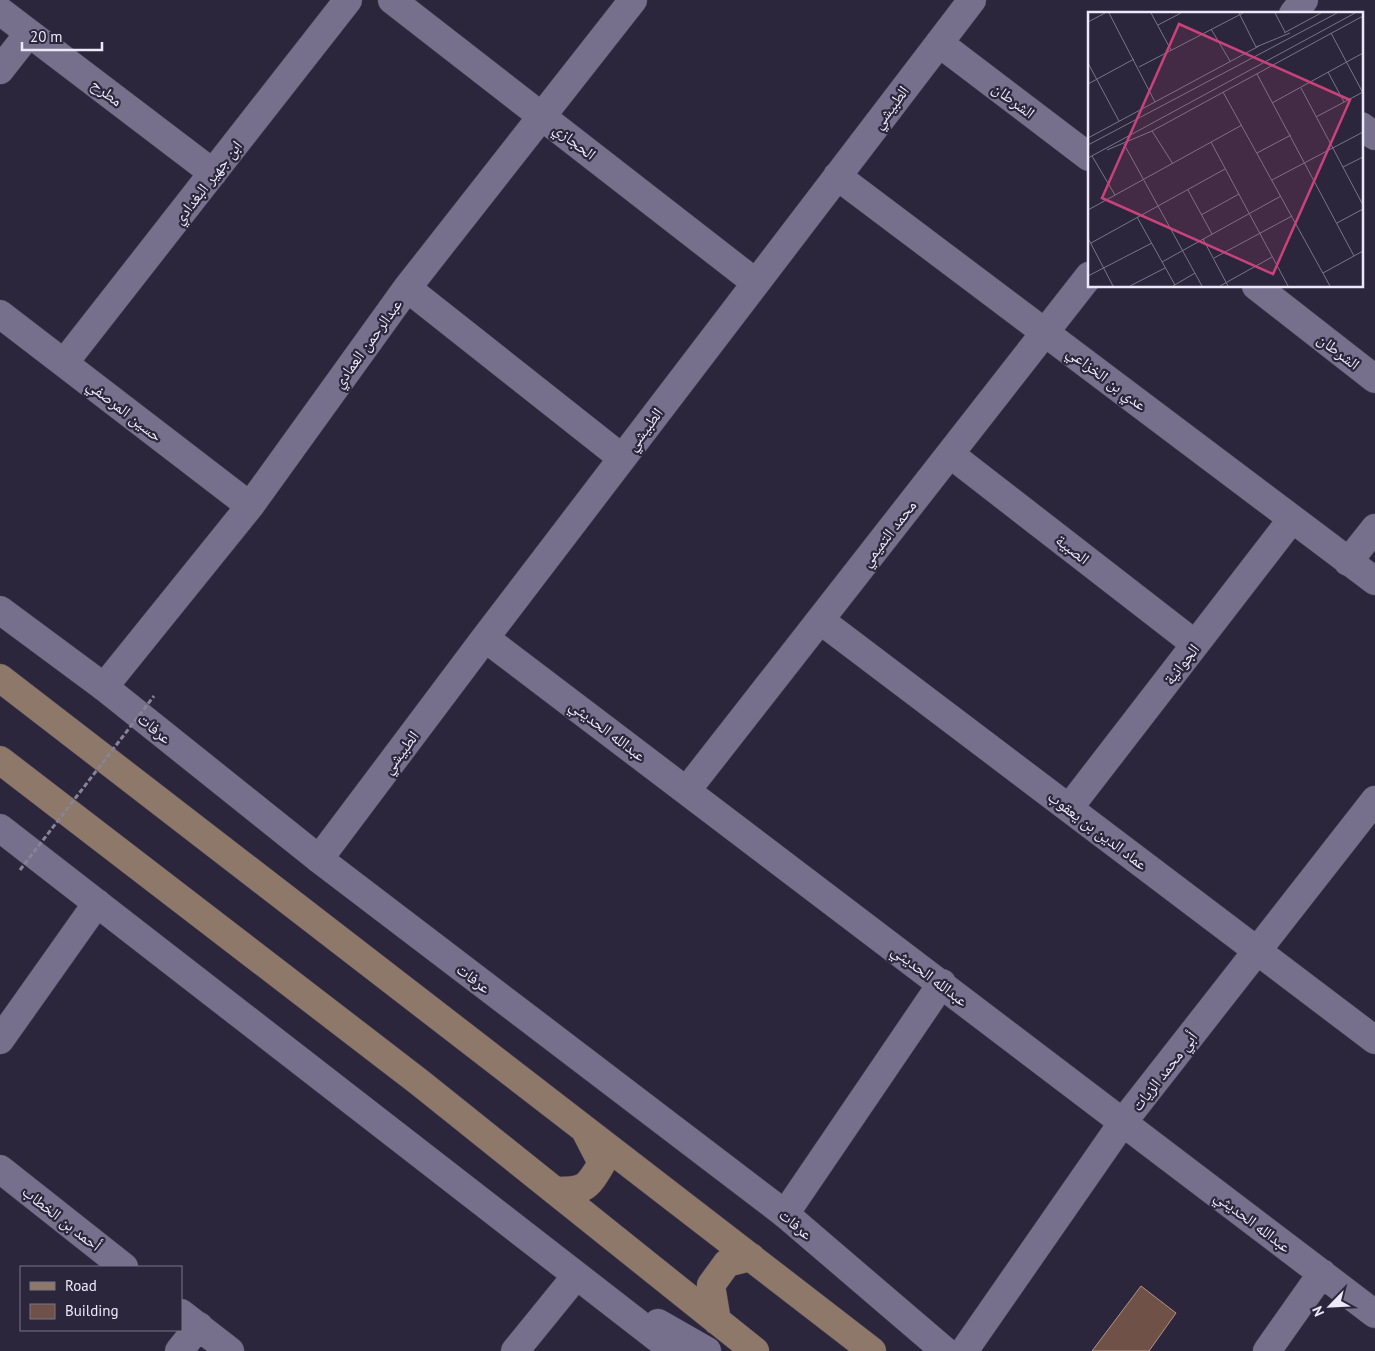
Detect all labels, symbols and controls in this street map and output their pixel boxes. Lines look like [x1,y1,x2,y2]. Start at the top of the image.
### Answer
inset map [1088,12,1362,288]
scale bar [22,20,102,52]
text: 20 m [30,27,63,46]
street label: مطرح [87,74,127,111]
street label: الشرطان [988,77,1039,123]
street label: الطبيشي [867,81,915,135]
street label: الحجازي [548,118,600,166]
street label: ابن جهير البغدادي [168,136,248,230]
street label: عبدالرحمن العمادي [328,294,409,393]
street label: الشرطان [1313,328,1364,375]
street label: عدي بن الخزاعي [1061,341,1151,417]
street label: حسين المرصفي [81,374,167,448]
street label: الطبيشي [621,403,669,457]
street label: محمد التميمي [856,496,923,572]
street label: الصبية [1052,530,1094,568]
street label: الجوانية [1159,640,1203,688]
street label: عبدالله الحديثي [564,695,650,768]
street label: عرفات [134,708,176,748]
street label: الطبيشي [377,726,425,780]
street label: عماد الدين بن يعقوب [1044,786,1152,875]
street label: عبدالله الحديثي [886,940,972,1013]
street label: عرفات [453,959,495,997]
street label: أبي محمد الزيات [1127,1027,1204,1117]
street label: أحمد بن الخطاب [18,1181,106,1256]
street label: عبدالله الحديثي [1209,1186,1295,1259]
street label: عرفات [775,1204,817,1244]
legend [20,1266,182,1331]
text: Road [65,1276,97,1295]
north arrow [1305,1281,1355,1331]
text: Building [65,1301,119,1320]
text: N [1308,1303,1328,1319]

